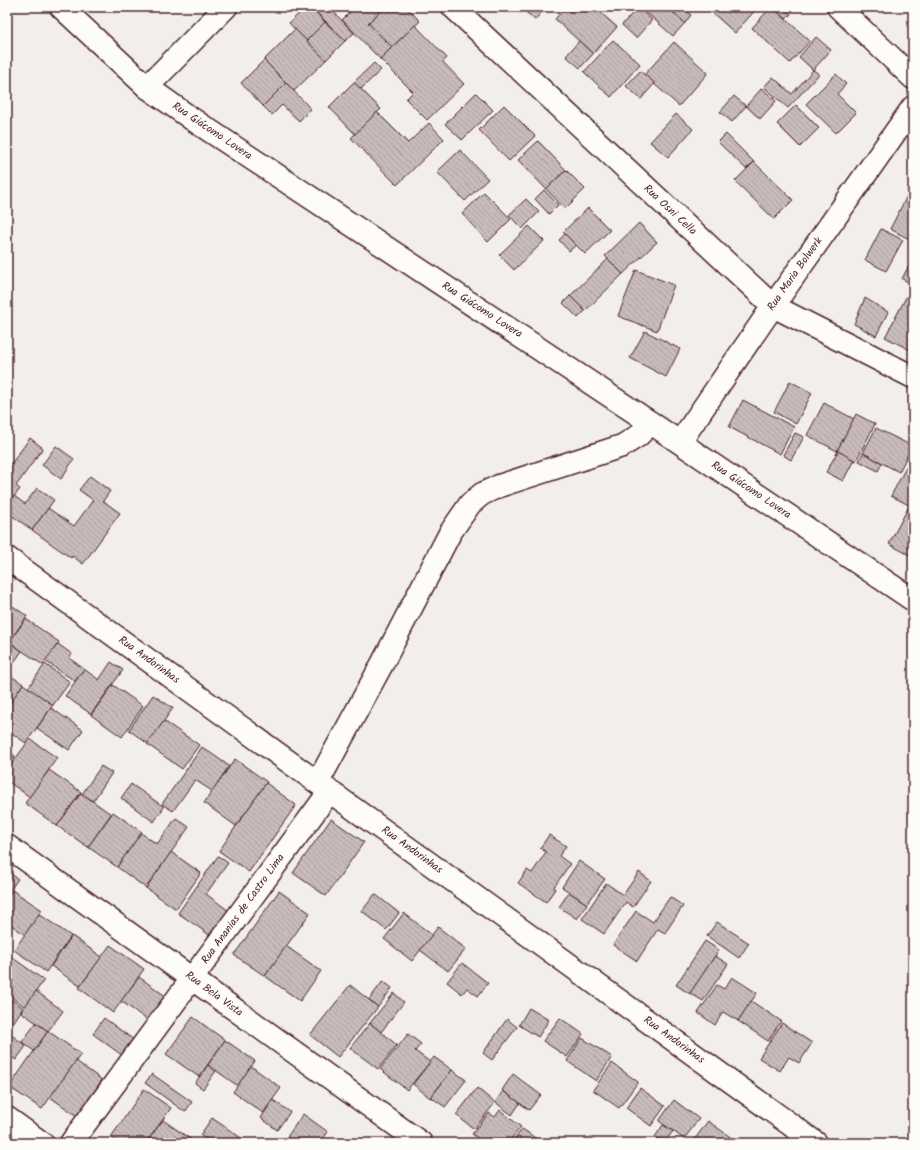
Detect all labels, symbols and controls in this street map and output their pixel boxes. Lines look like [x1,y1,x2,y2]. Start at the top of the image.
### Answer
street label: Rua Giácomo Lovera [168,97,256,165]
street label: Rua Osni Cella [639,180,701,240]
street label: Rua Maria Bolwerk [763,233,828,315]
street label: Rua Giácomo Lovera [438,277,526,343]
street label: Rua Giácomo Lovera [707,456,795,524]
street label: Rua Andorinhas [115,632,184,689]
street label: Rua Andorinhas [378,822,447,879]
street label: Rua Ananias de Castro Lima [197,850,289,968]
street label: Rua Bela Vista [181,967,247,1021]
street label: Rua Andorinhas [640,1012,709,1069]

